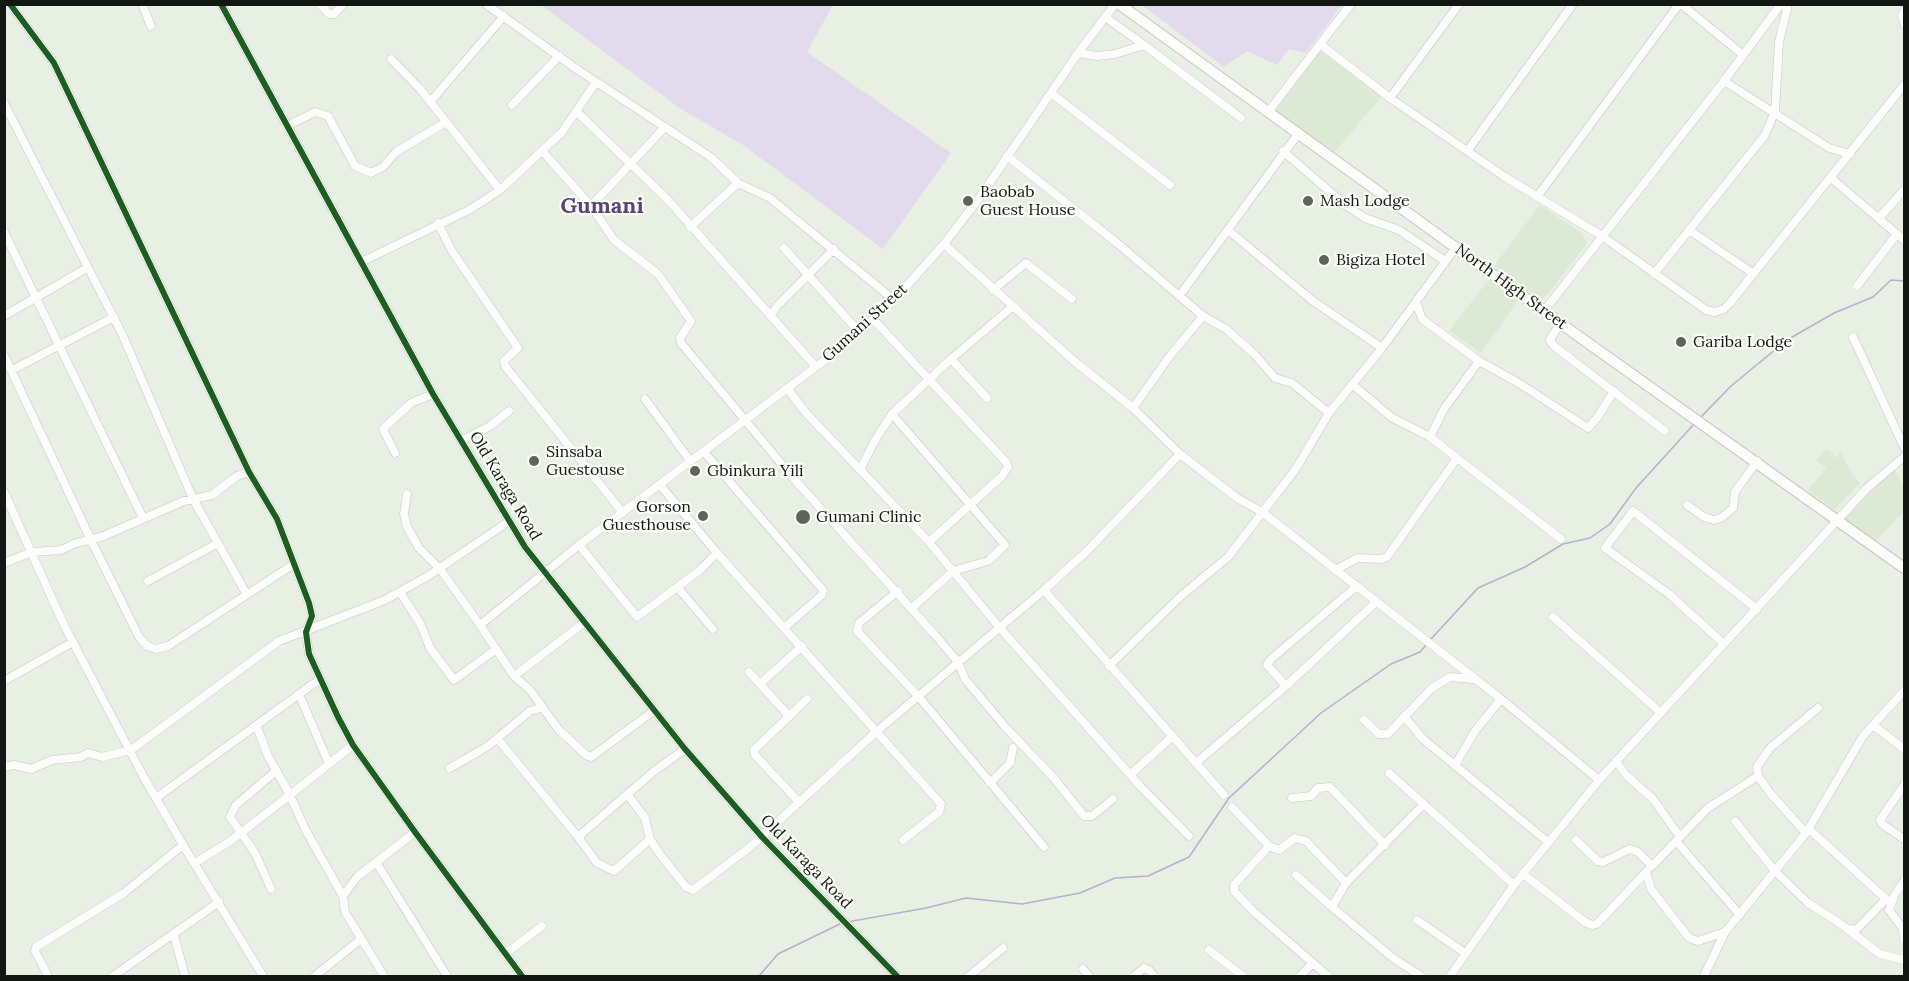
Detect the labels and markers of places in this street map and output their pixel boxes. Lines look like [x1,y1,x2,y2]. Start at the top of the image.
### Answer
place label: Baobab Guest House [980,182,1075,220]
place label: Mash Lodge [1320,191,1410,211]
marker: Baobab Guest House [961,194,975,208]
marker: Mash Lodge [1301,194,1315,208]
place label: Bigiza Hotel [1336,250,1425,270]
marker: Bigiza Hotel [1317,253,1331,267]
place label: Gariba Lodge [1693,332,1792,352]
marker: Gariba Lodge [1674,335,1688,349]
place label: Sinsaba Guestouse [546,442,625,480]
marker: Sinsaba Guestouse [527,454,541,468]
place label: Gbinkura Yili [707,461,804,481]
marker: Gbinkura Yili [688,464,702,478]
place label: Gorson Guesthouse [602,497,691,535]
place label: Gumani Clinic [816,507,921,527]
marker: Gumani Clinic [794,508,812,526]
marker: Gorson Guesthouse [696,509,710,523]

